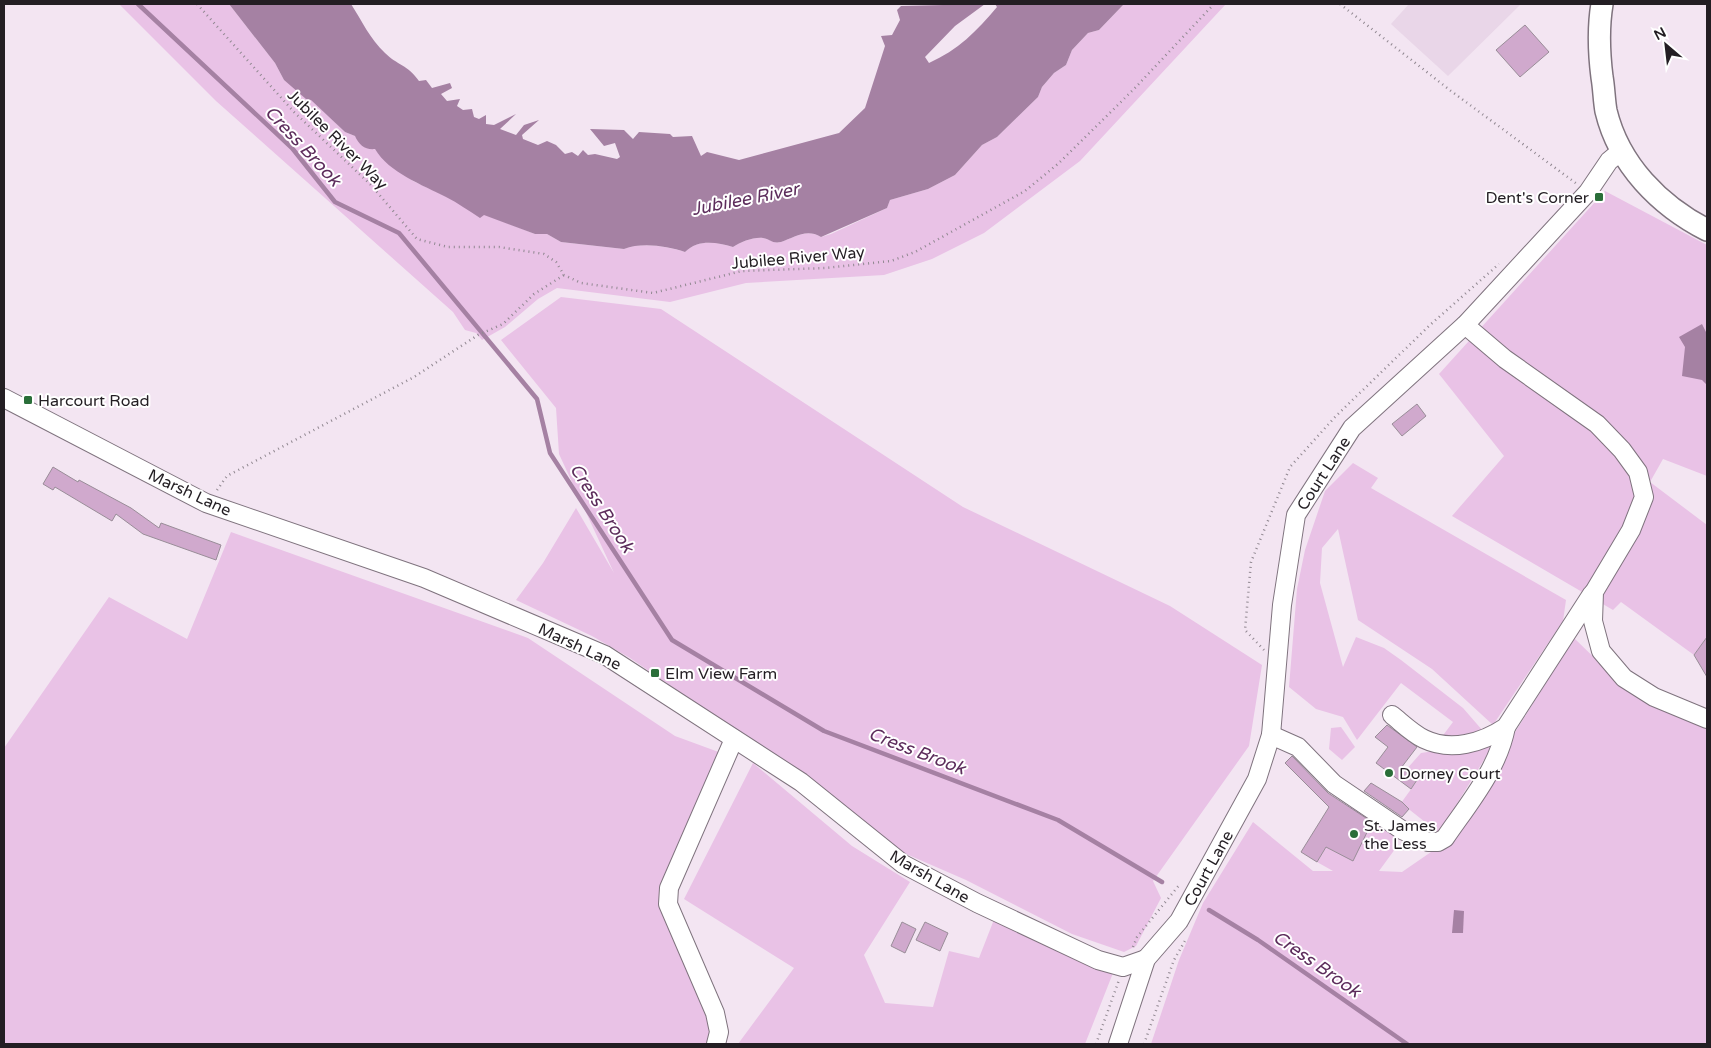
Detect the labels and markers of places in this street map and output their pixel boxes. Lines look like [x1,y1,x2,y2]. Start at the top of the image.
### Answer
place label: Dent's Corner [1486,188,1590,208]
marker: Dent's Corner [1593,191,1605,203]
place label: Harcourt Road [38,391,150,411]
marker: Harcourt Road [22,394,34,406]
place label: Elm View Farm [665,664,777,684]
marker: Elm View Farm [649,667,661,679]
place label: Dorney Court [1399,764,1501,784]
marker: Dorney Court [1383,767,1395,779]
place label: St. James the Less [1364,816,1436,854]
marker: St. James the Less [1348,828,1360,840]

